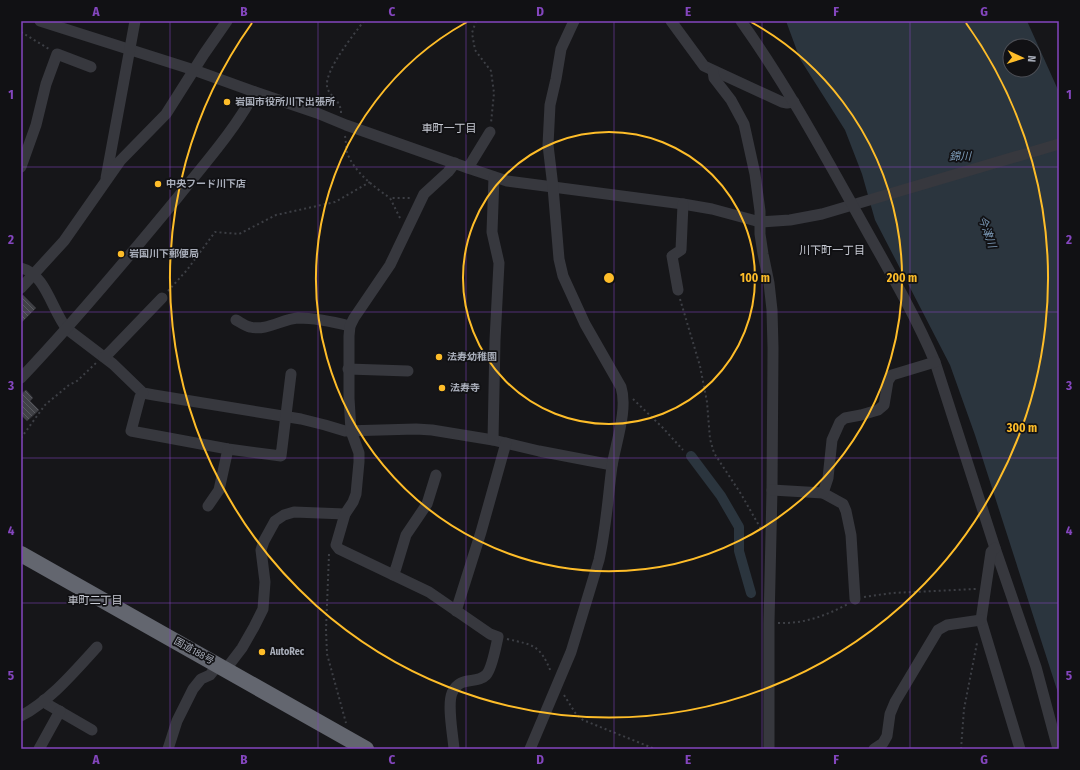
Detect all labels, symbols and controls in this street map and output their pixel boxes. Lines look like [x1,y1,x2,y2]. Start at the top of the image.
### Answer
text: A [91,4,100,19]
text: B [240,4,248,19]
text: C [389,4,396,19]
text: D [536,4,544,19]
text: E [685,4,691,19]
text: F [833,4,839,19]
text: G [980,4,988,19]
north arrow [1002,38,1042,78]
text: N [1025,55,1038,62]
text: 1 [8,87,14,102]
text: 1 [1066,87,1072,102]
place label: 岩国市役所川下出張所 [235,96,335,108]
marker: 岩国市役所川下出張所 [222,97,232,107]
district label: 車町一丁目 [422,122,477,135]
water label: 錦川 [949,150,972,163]
place label: 中央フード川下店 [166,178,246,190]
marker: 中央フード川下店 [153,179,163,189]
water label: 今津川 [975,214,999,251]
text: 2 [7,232,14,247]
text: 2 [1065,232,1072,247]
district label: 川下町一丁目 [799,244,865,257]
place label: 岩国川下郵便局 [129,248,199,260]
marker: 岩国川下郵便局 [116,249,126,259]
centre of rings [602,271,616,285]
text: 100 m [740,271,770,285]
text: 200 m [886,271,917,285]
place label: 法寿幼稚園 [447,351,497,363]
marker: 法寿幼稚園 [434,352,444,362]
text: 3 [7,378,14,393]
text: 3 [1065,378,1072,393]
place label: 法寿寺 [450,382,480,394]
marker: 法寿寺 [437,383,447,393]
text: 300 m [1006,421,1037,435]
text: 4 [8,523,15,538]
text: 4 [1066,523,1073,538]
district label: 車町二丁目 [68,594,123,607]
street label: 国道188号 [172,635,216,667]
place label: AutoRec [269,646,305,658]
marker: AutoRec [257,647,267,657]
text: 5 [8,668,14,683]
text: 5 [1066,668,1072,683]
text: A [91,752,100,767]
text: B [240,752,248,767]
text: C [389,752,396,767]
text: D [536,752,544,767]
text: E [685,752,691,767]
text: F [833,752,839,767]
text: G [980,752,988,767]

